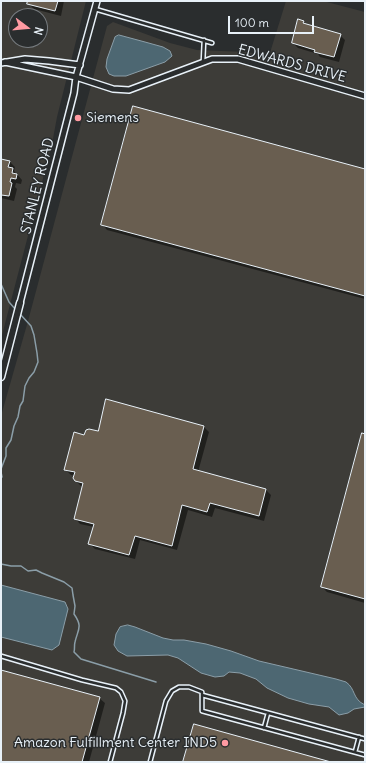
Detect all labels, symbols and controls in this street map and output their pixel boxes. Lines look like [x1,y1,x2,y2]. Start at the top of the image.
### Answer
north arrow [8,8,48,48]
scale bar [230,8,316,34]
text: 100 m [235,15,269,30]
text: N [31,25,46,37]
street label: EDWARDS DRIVE [236,41,348,87]
place label: Siemens [86,110,139,126]
marker: Siemens [73,113,83,123]
street label: STANLEY ROAD [18,136,58,236]
place label: Amazon Fulfillment Center IND5 [14,735,217,751]
marker: Amazon Fulfillment Center IND5 [220,738,230,748]

